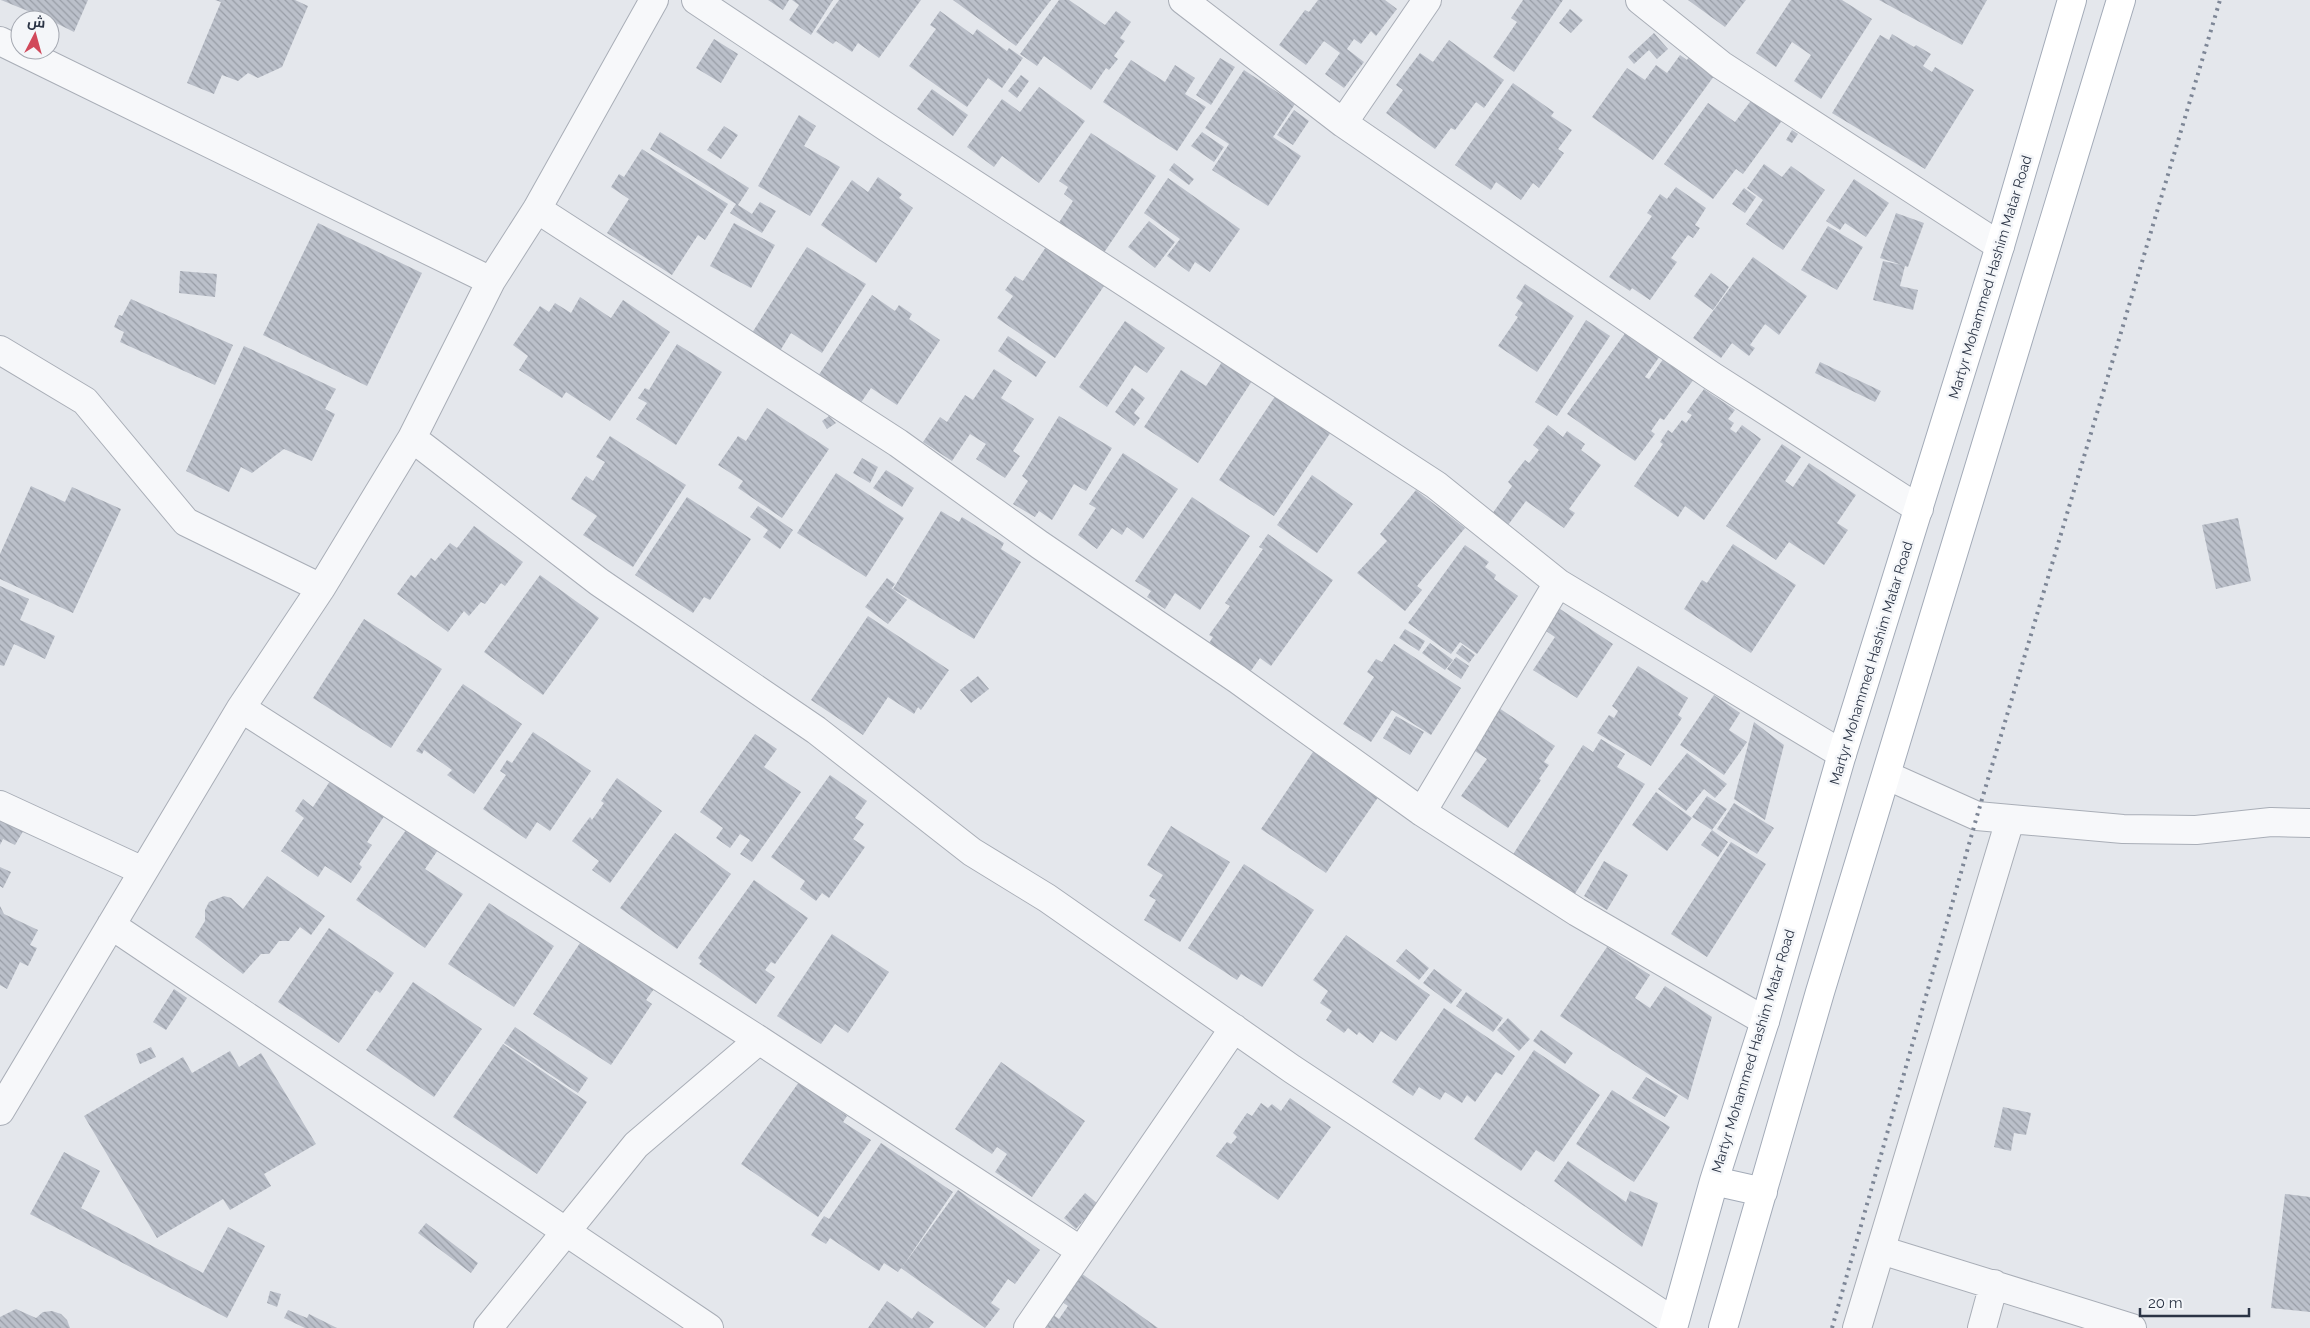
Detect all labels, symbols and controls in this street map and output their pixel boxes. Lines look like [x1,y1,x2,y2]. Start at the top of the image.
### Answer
north arrow [10,10,60,60]
text: ش [26,13,46,32]
street label: Martyr Mohammed Hashim Matar Road [1945,153,2035,401]
street label: Martyr Mohammed Hashim Matar Road [1826,539,1916,787]
street label: Martyr Mohammed Hashim Matar Road [1708,927,1798,1175]
scale bar [2140,1286,2249,1318]
text: 20 m [2148,1294,2183,1312]

